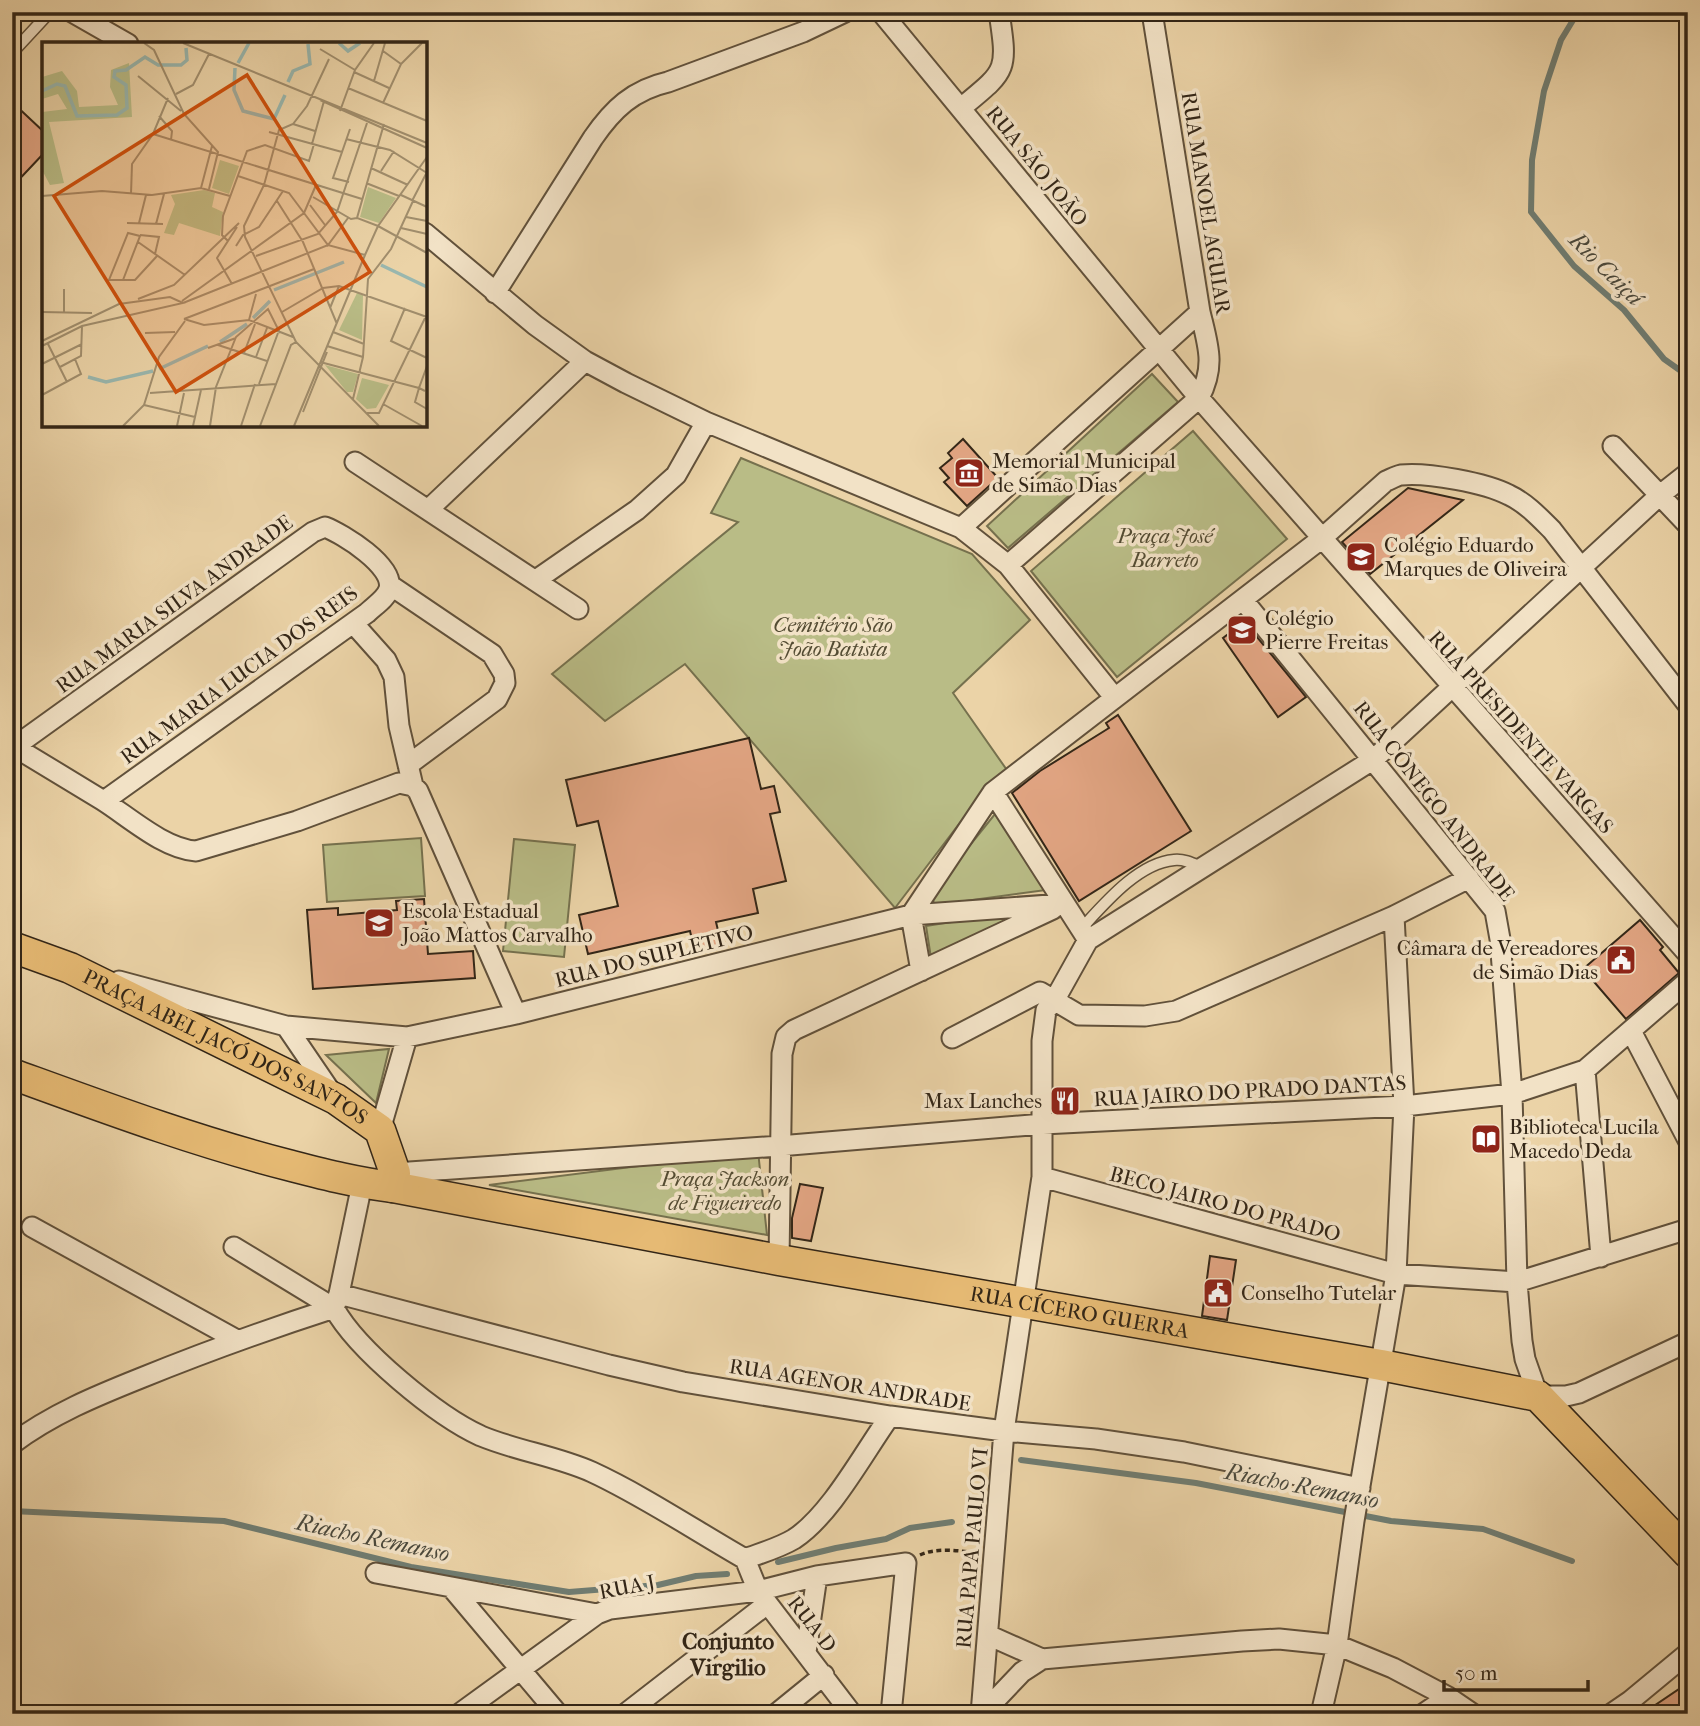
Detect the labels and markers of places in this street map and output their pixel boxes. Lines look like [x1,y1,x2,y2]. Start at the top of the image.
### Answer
place label: Memorial Municipal de Simão Dias [992,449,1176,497]
museum icon: Memorial Municipal de Simão Dias [952,456,986,490]
place label: Colégio Eduardo Marques de Oliveira [1384,533,1567,581]
school or university icon: Colégio Eduardo Marques de Oliveira [1344,540,1378,574]
place label: Colégio Pierre Freitas [1265,606,1388,654]
school or university icon: Colégio Pierre Freitas [1225,613,1259,647]
place label: Escola Estadual João Mattos Carvalho [400,899,593,947]
school or university icon: Escola Estadual João Mattos Carvalho [362,906,396,940]
place label: Câmara de Vereadores de Simão Dias [1397,936,1598,984]
public building icon: Câmara de Vereadores de Simão Dias [1604,943,1638,977]
restaurant icon: Max Lanches [1048,1084,1082,1118]
place label: Max Lanches [924,1089,1042,1113]
place label: Biblioteca Lucila Macedo Deda [1509,1115,1659,1163]
library icon: Biblioteca Lucila Macedo Deda [1469,1122,1503,1156]
public building icon: Conselho Tutelar [1201,1276,1235,1310]
place label: Conselho Tutelar [1241,1281,1396,1305]

